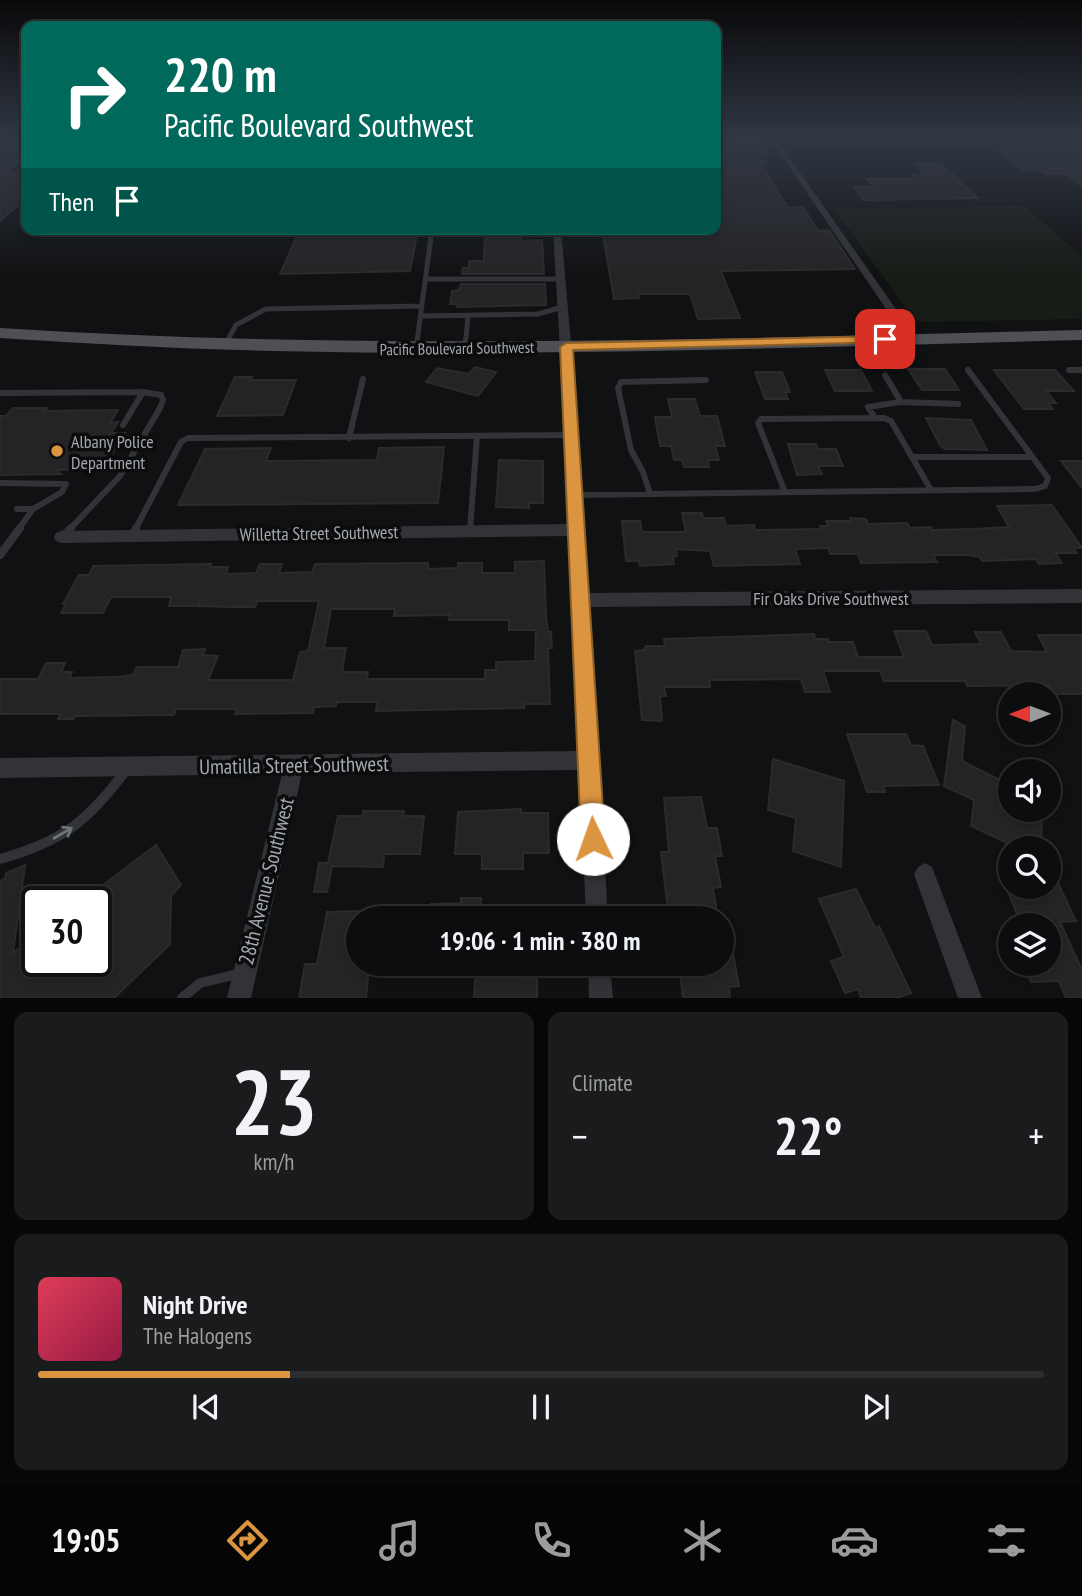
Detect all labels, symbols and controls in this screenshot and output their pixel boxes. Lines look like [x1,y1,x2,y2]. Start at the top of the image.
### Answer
text: 220 m [164,42,277,106]
icon: right [49,49,140,140]
text: Pacific Boulevard Southwest [164,104,474,146]
icon: arrive [108,182,146,220]
text: Then [49,185,94,218]
pin [855,309,915,369]
icon: arrive [866,320,904,358]
street label: Pacific Boulevard Southwest [379,337,535,359]
place label: Albany Police Department [71,430,154,474]
marker: Albany Police Department [49,443,65,459]
street label: Willetta Street Southwest [239,520,399,546]
street label: Fir Oaks Drive Southwest [753,587,909,610]
north arrow [998,682,1060,746]
map controls [998,682,1061,976]
street label: Umatilla Street Southwest [199,750,389,780]
button: sound [998,759,1061,822]
street label: 28th Avenue Southwest [232,794,300,967]
position arrow [556,802,630,876]
one-way arrow [52,826,72,840]
button: search [998,836,1061,899]
speed limit sign: 30 [21,886,112,977]
button: layers [998,913,1061,976]
text: 19:06 · 1 min · 380 m [440,924,640,957]
text: 23 [231,1042,318,1160]
text: Climate [572,1068,633,1097]
text: 22° [774,1102,842,1169]
text: − [572,1111,588,1160]
text: + [1028,1111,1044,1160]
text: km/h [254,1147,294,1176]
text: Night Drive [143,1288,248,1321]
text: The Halogens [143,1321,252,1350]
icon: previous [187,1388,225,1426]
icon: pause [522,1388,560,1426]
icon: next [857,1388,895,1426]
icon: directions [223,1516,272,1565]
icon: music [375,1516,424,1565]
icon: phone [527,1516,576,1565]
icon: climate [678,1516,727,1565]
icon: car [830,1516,879,1565]
icon: filters [982,1516,1031,1565]
text: 19:05 [51,1519,121,1561]

